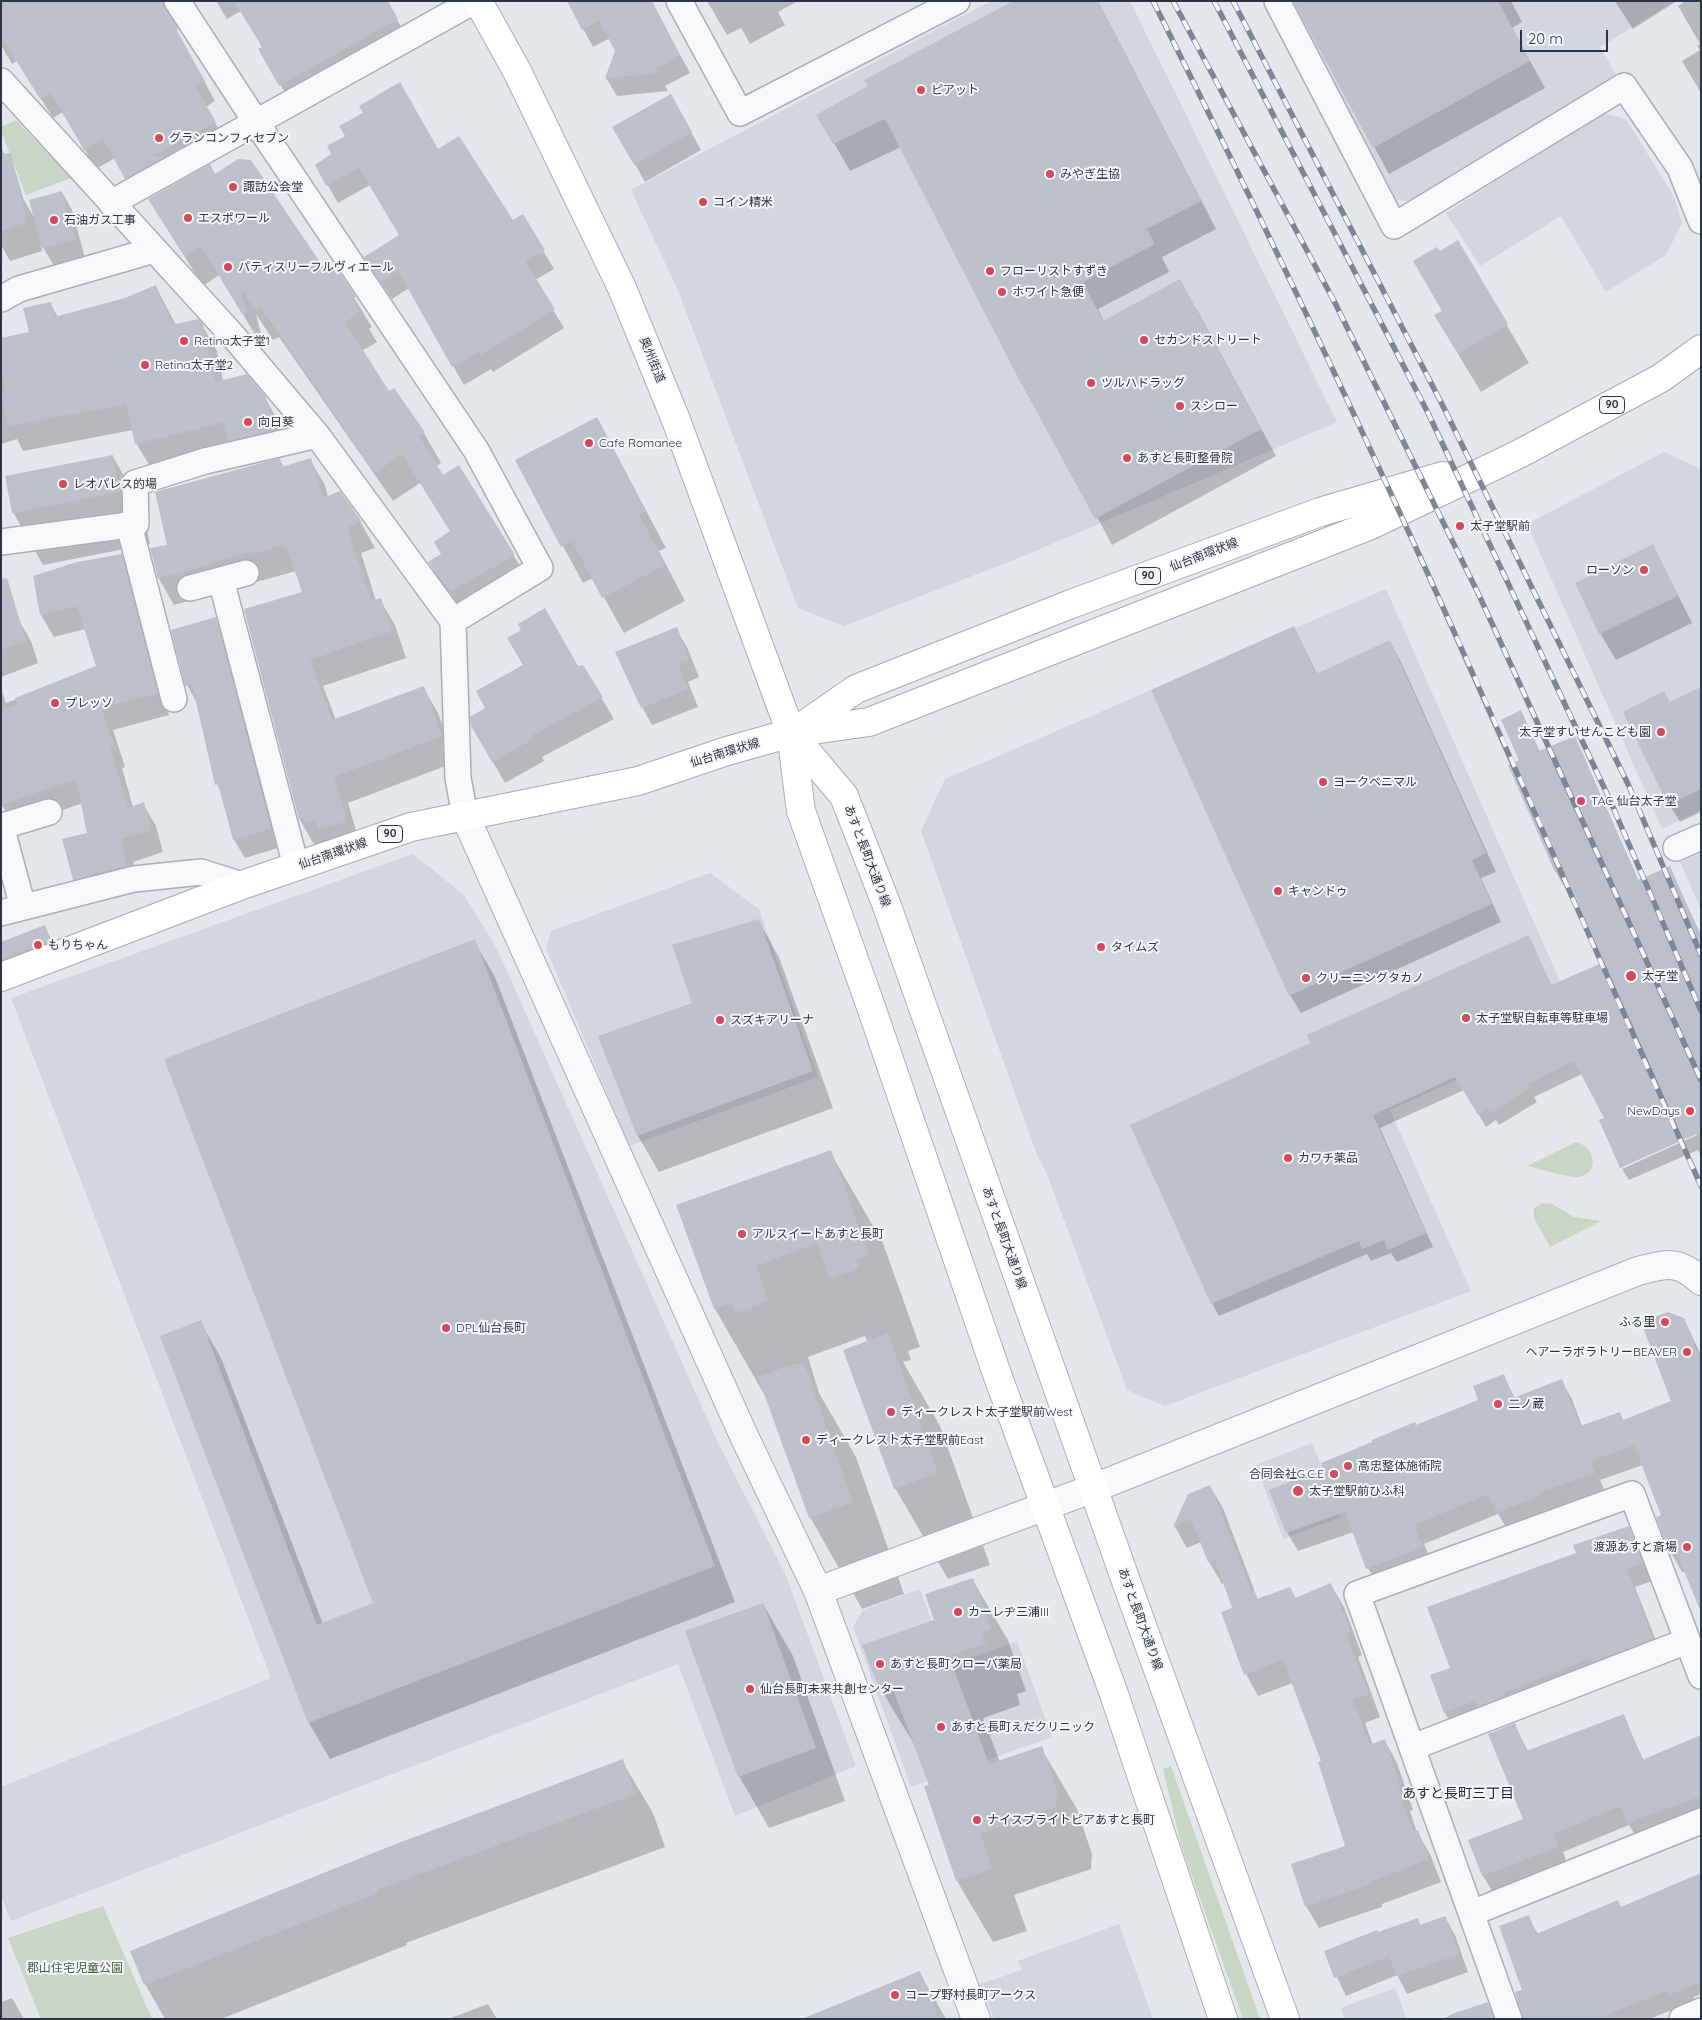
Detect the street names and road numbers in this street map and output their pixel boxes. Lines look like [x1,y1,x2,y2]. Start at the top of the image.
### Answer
street label: 奥州街道 [636,335,668,385]
road number: 90 [1600,396,1624,414]
street label: 仙台南環状線 [1168,535,1240,575]
road number: 90 [1136,568,1160,584]
street label: 仙台南環状線 [688,736,762,770]
street label: あすと長町大通り線 [841,803,893,909]
road number: 90 [378,826,402,842]
street label: 仙台南環状線 [297,835,369,873]
street label: あすと長町大通り線 [979,1185,1029,1291]
street label: あすと長町大通り線 [1115,1566,1165,1672]

